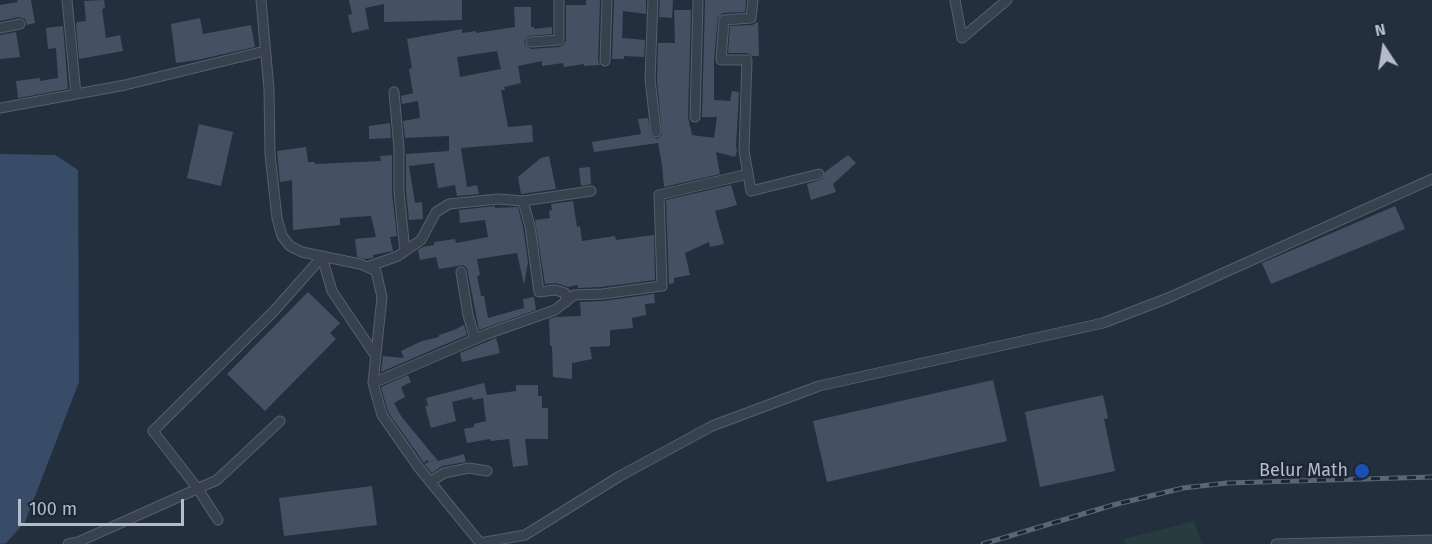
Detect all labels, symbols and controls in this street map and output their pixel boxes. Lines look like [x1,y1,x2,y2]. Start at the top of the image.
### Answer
north arrow [1354,18,1414,78]
text: N [1373,20,1387,40]
place label: Belur Math [1259,460,1348,482]
marker: Belur Math [1353,462,1371,480]
scale bar [21,487,188,525]
text: 100 m [29,498,77,520]

